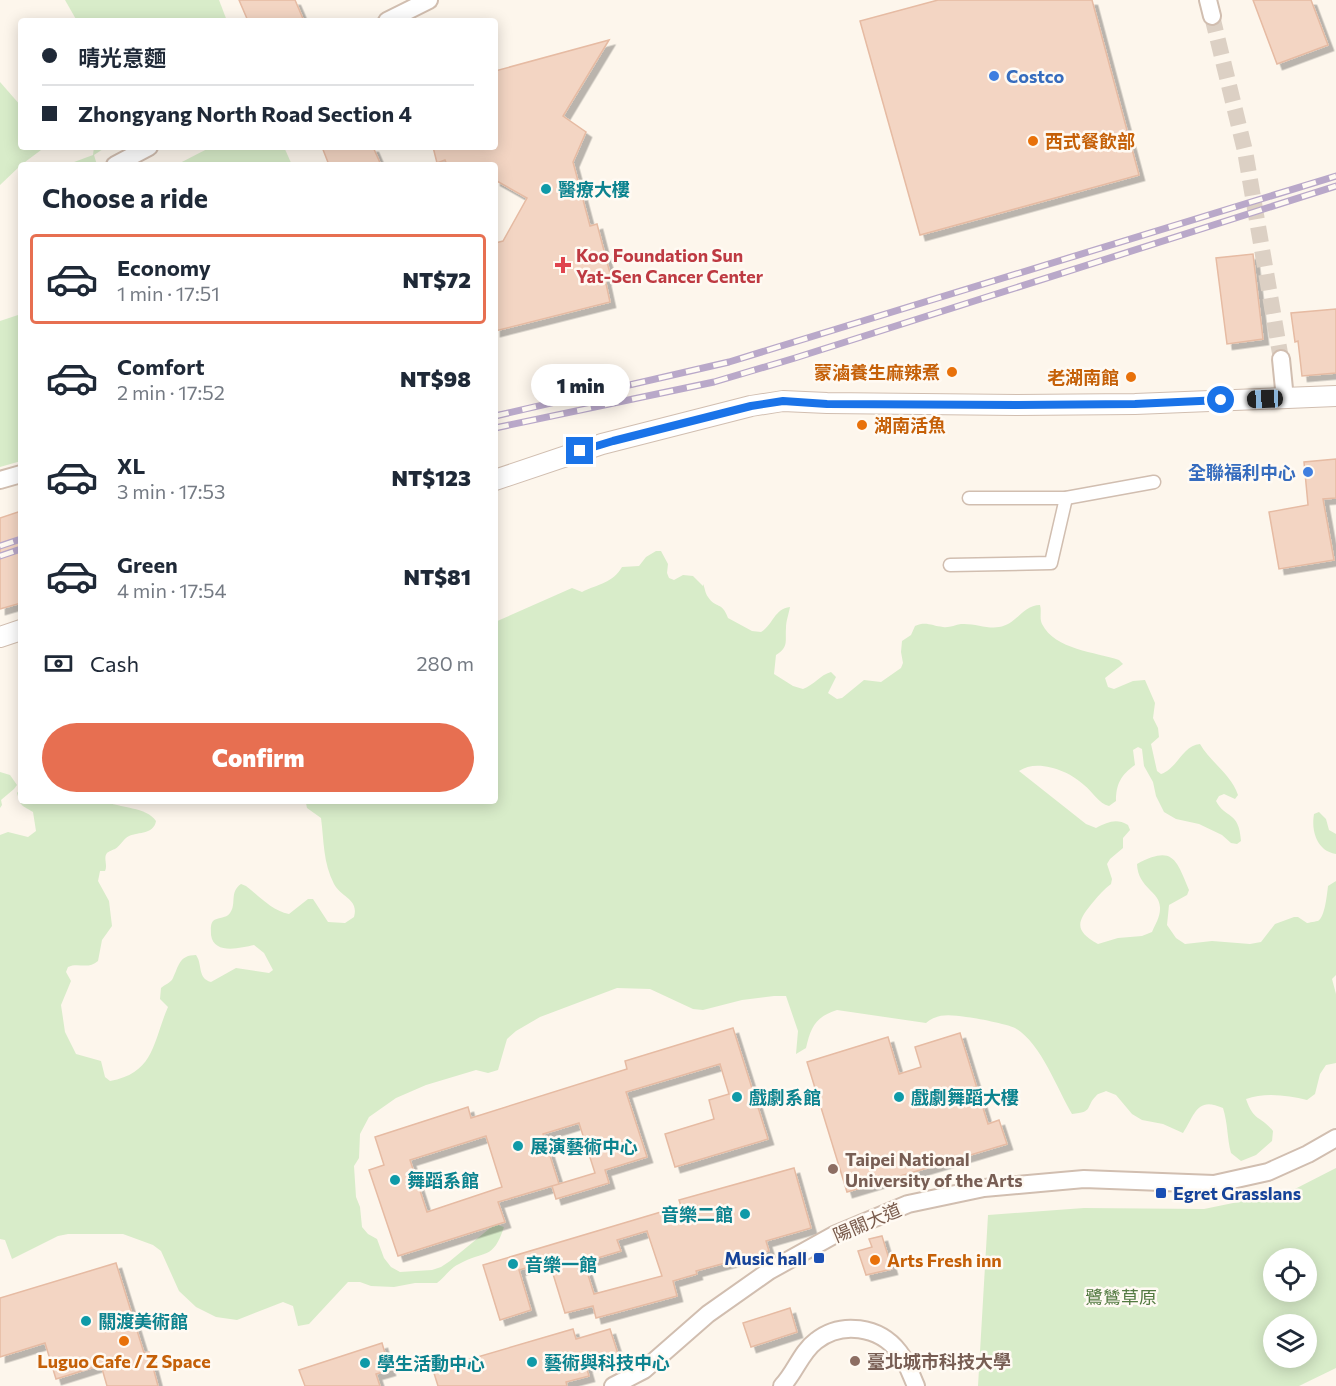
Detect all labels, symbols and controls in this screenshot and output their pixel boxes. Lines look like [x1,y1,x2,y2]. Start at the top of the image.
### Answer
text: 晴光意麵 [78,44,166,71]
place label: Costco [1006,65,1064,87]
marker: Costco [987,69,1001,83]
text: Zhongyang North Road Section 4 [78,100,412,127]
place label: 西式餐飲部 [1045,130,1135,152]
marker: 西式餐飲部 [1026,134,1040,148]
place label: 醫療大樓 [558,178,630,200]
text: Choose a ride [42,181,208,214]
marker: 醫療大樓 [539,182,553,196]
place label: Koo Foundation Sun Yat-Sen Cancer Center [576,244,764,287]
icon: car [45,252,99,306]
text: Economy [117,254,211,281]
marker: Koo Foundation Sun Yat-Sen Cancer Center [554,256,572,274]
text: NT$72 [402,266,471,293]
text: 1 min · 17:51 [117,281,220,305]
icon: car [45,351,99,405]
text: Comfort [117,353,205,380]
place label: 蒙滷養生麻辣煮 [814,361,940,383]
callout: 1 min [530,364,630,406]
text: NT$98 [400,365,471,392]
marker: 蒙滷養生麻辣煮 [945,365,959,379]
place label: 老湖南館 [1047,366,1119,388]
marker: 老湖南館 [1124,370,1138,384]
text: 1 min [556,373,605,397]
text: 2 min · 17:52 [117,380,225,404]
route start [1207,386,1234,413]
car [1247,389,1283,409]
place label: 湖南活魚 [874,414,946,436]
marker: 湖南活魚 [855,418,869,432]
route end [566,437,593,464]
icon: car [45,450,99,504]
text: XL [117,452,145,479]
place label: 全聯福利中心 [1188,461,1296,483]
text: NT$123 [392,464,471,491]
marker: 全聯福利中心 [1301,465,1315,479]
text: 3 min · 17:53 [117,479,225,503]
icon: car [45,549,99,603]
text: Green [117,551,178,578]
text: NT$81 [403,563,471,590]
text: 4 min · 17:54 [117,578,227,602]
icon: cash [42,647,75,680]
text: Cash [90,650,139,677]
text: 280 m [416,651,474,675]
button: Confirm [42,723,474,792]
place label: 戲劇系館 [749,1086,821,1108]
place label: 戲劇舞蹈大樓 [911,1086,1019,1108]
marker: 戲劇系館 [730,1090,744,1104]
marker: 戲劇舞蹈大樓 [892,1090,906,1104]
place label: 展演藝術中心 [530,1135,638,1157]
marker: 展演藝術中心 [511,1139,525,1153]
place label: Taipei National University of the Arts [845,1148,1023,1191]
marker: Taipei National University of the Arts [826,1162,840,1176]
place label: 舞蹈系館 [407,1169,479,1191]
marker: 舞蹈系館 [388,1173,402,1187]
place label: Egret Grasslans [1173,1182,1301,1204]
marker: Egret Grasslans [1154,1186,1168,1200]
street label: 陽關大道 [830,1198,904,1246]
place label: 音樂二館 [661,1203,733,1225]
marker: 音樂二館 [738,1207,752,1221]
place label: Music hall [724,1247,807,1269]
map controls [1263,1248,1317,1368]
button: locate [1263,1248,1317,1302]
place label: Arts Fresh inn [887,1249,1002,1271]
marker: Music hall [812,1251,826,1265]
place label: 音樂一館 [525,1253,597,1275]
marker: Arts Fresh inn [868,1253,882,1267]
marker: 音樂一館 [506,1257,520,1271]
park label: 鷺鷥草原 [1085,1286,1157,1308]
place label: 關渡美術館 [98,1310,188,1332]
marker: 關渡美術館 [79,1314,93,1328]
button: layers [1263,1314,1317,1368]
marker: Luguo Cafe / Z Space [117,1334,131,1348]
place label: Luguo Cafe / Z Space [37,1350,211,1372]
place label: 臺北城市科技大學 [867,1350,1011,1372]
place label: 藝術與科技中心 [544,1351,670,1373]
place label: 學生活動中心 [377,1352,485,1374]
marker: 臺北城市科技大學 [848,1354,862,1368]
marker: 藝術與科技中心 [525,1355,539,1369]
marker: 學生活動中心 [358,1356,372,1370]

